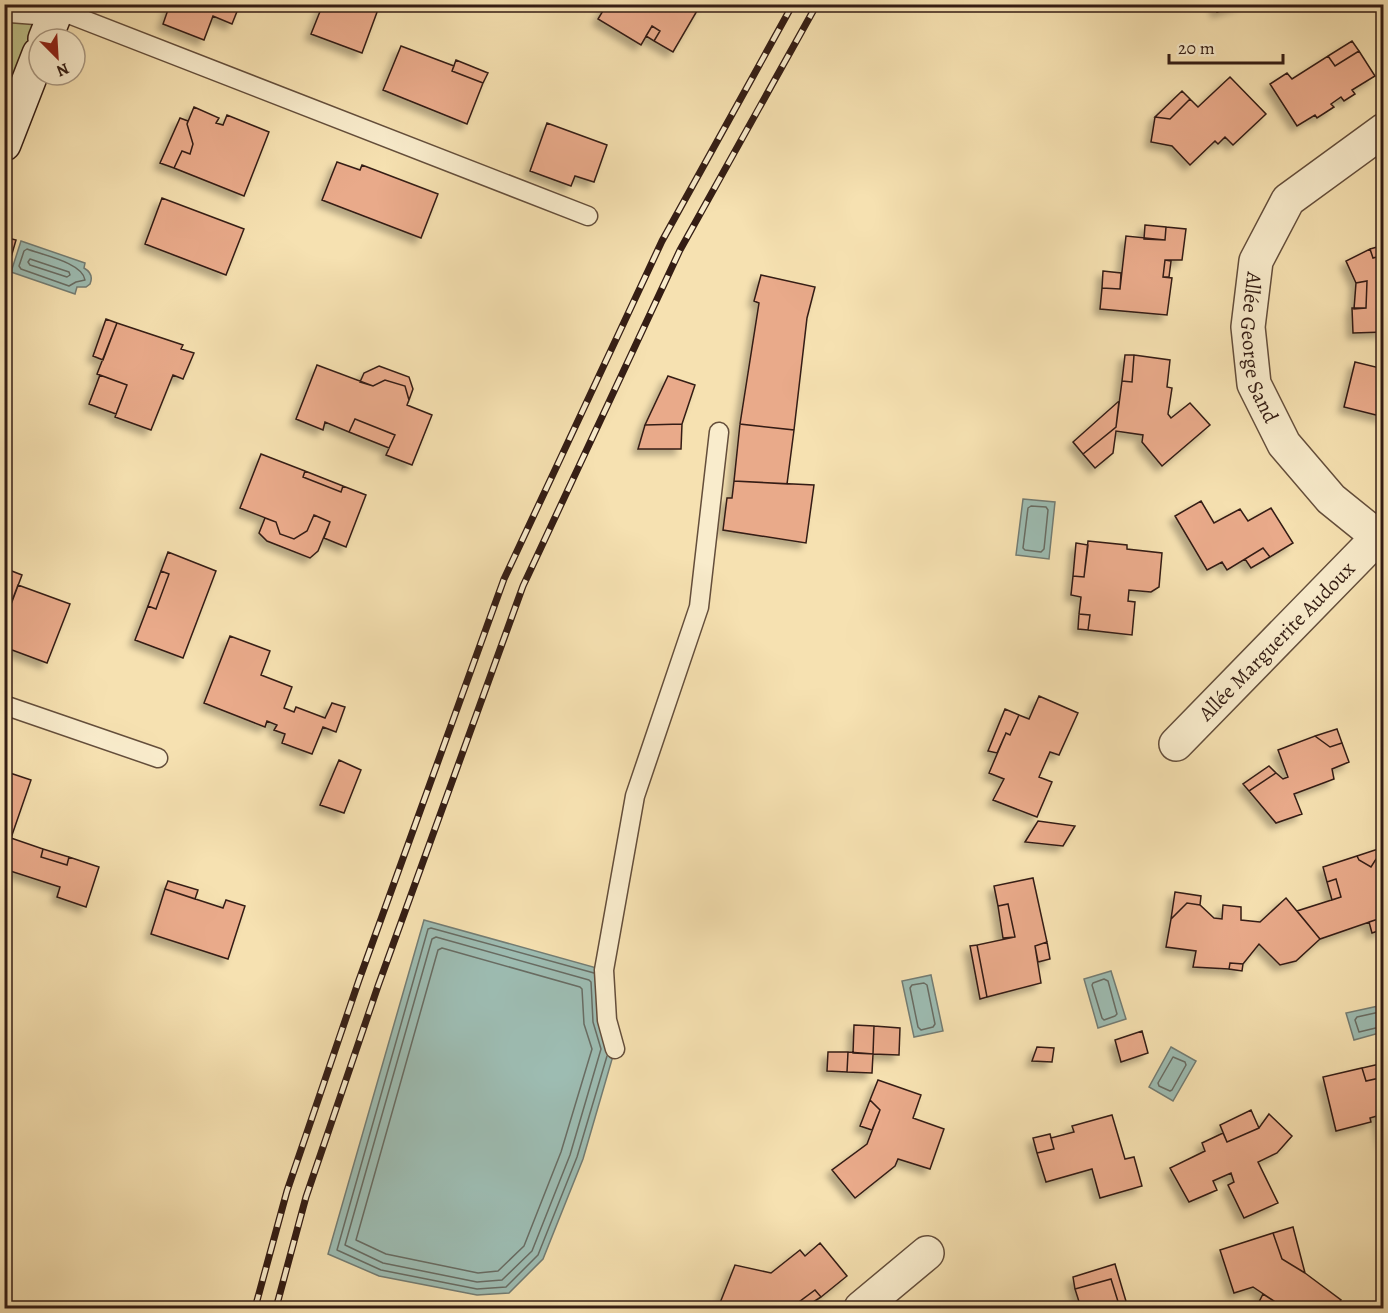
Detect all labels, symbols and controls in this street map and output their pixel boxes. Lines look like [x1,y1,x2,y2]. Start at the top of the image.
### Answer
north arrow [27,27,87,87]
scale bar [1169,27,1283,65]
text: 20 m [1178,36,1215,60]
text: N [53,57,72,82]
street label: Allée George Sand [1234,269,1285,428]
street label: Allée Marguerite Audoux [1192,555,1361,728]

